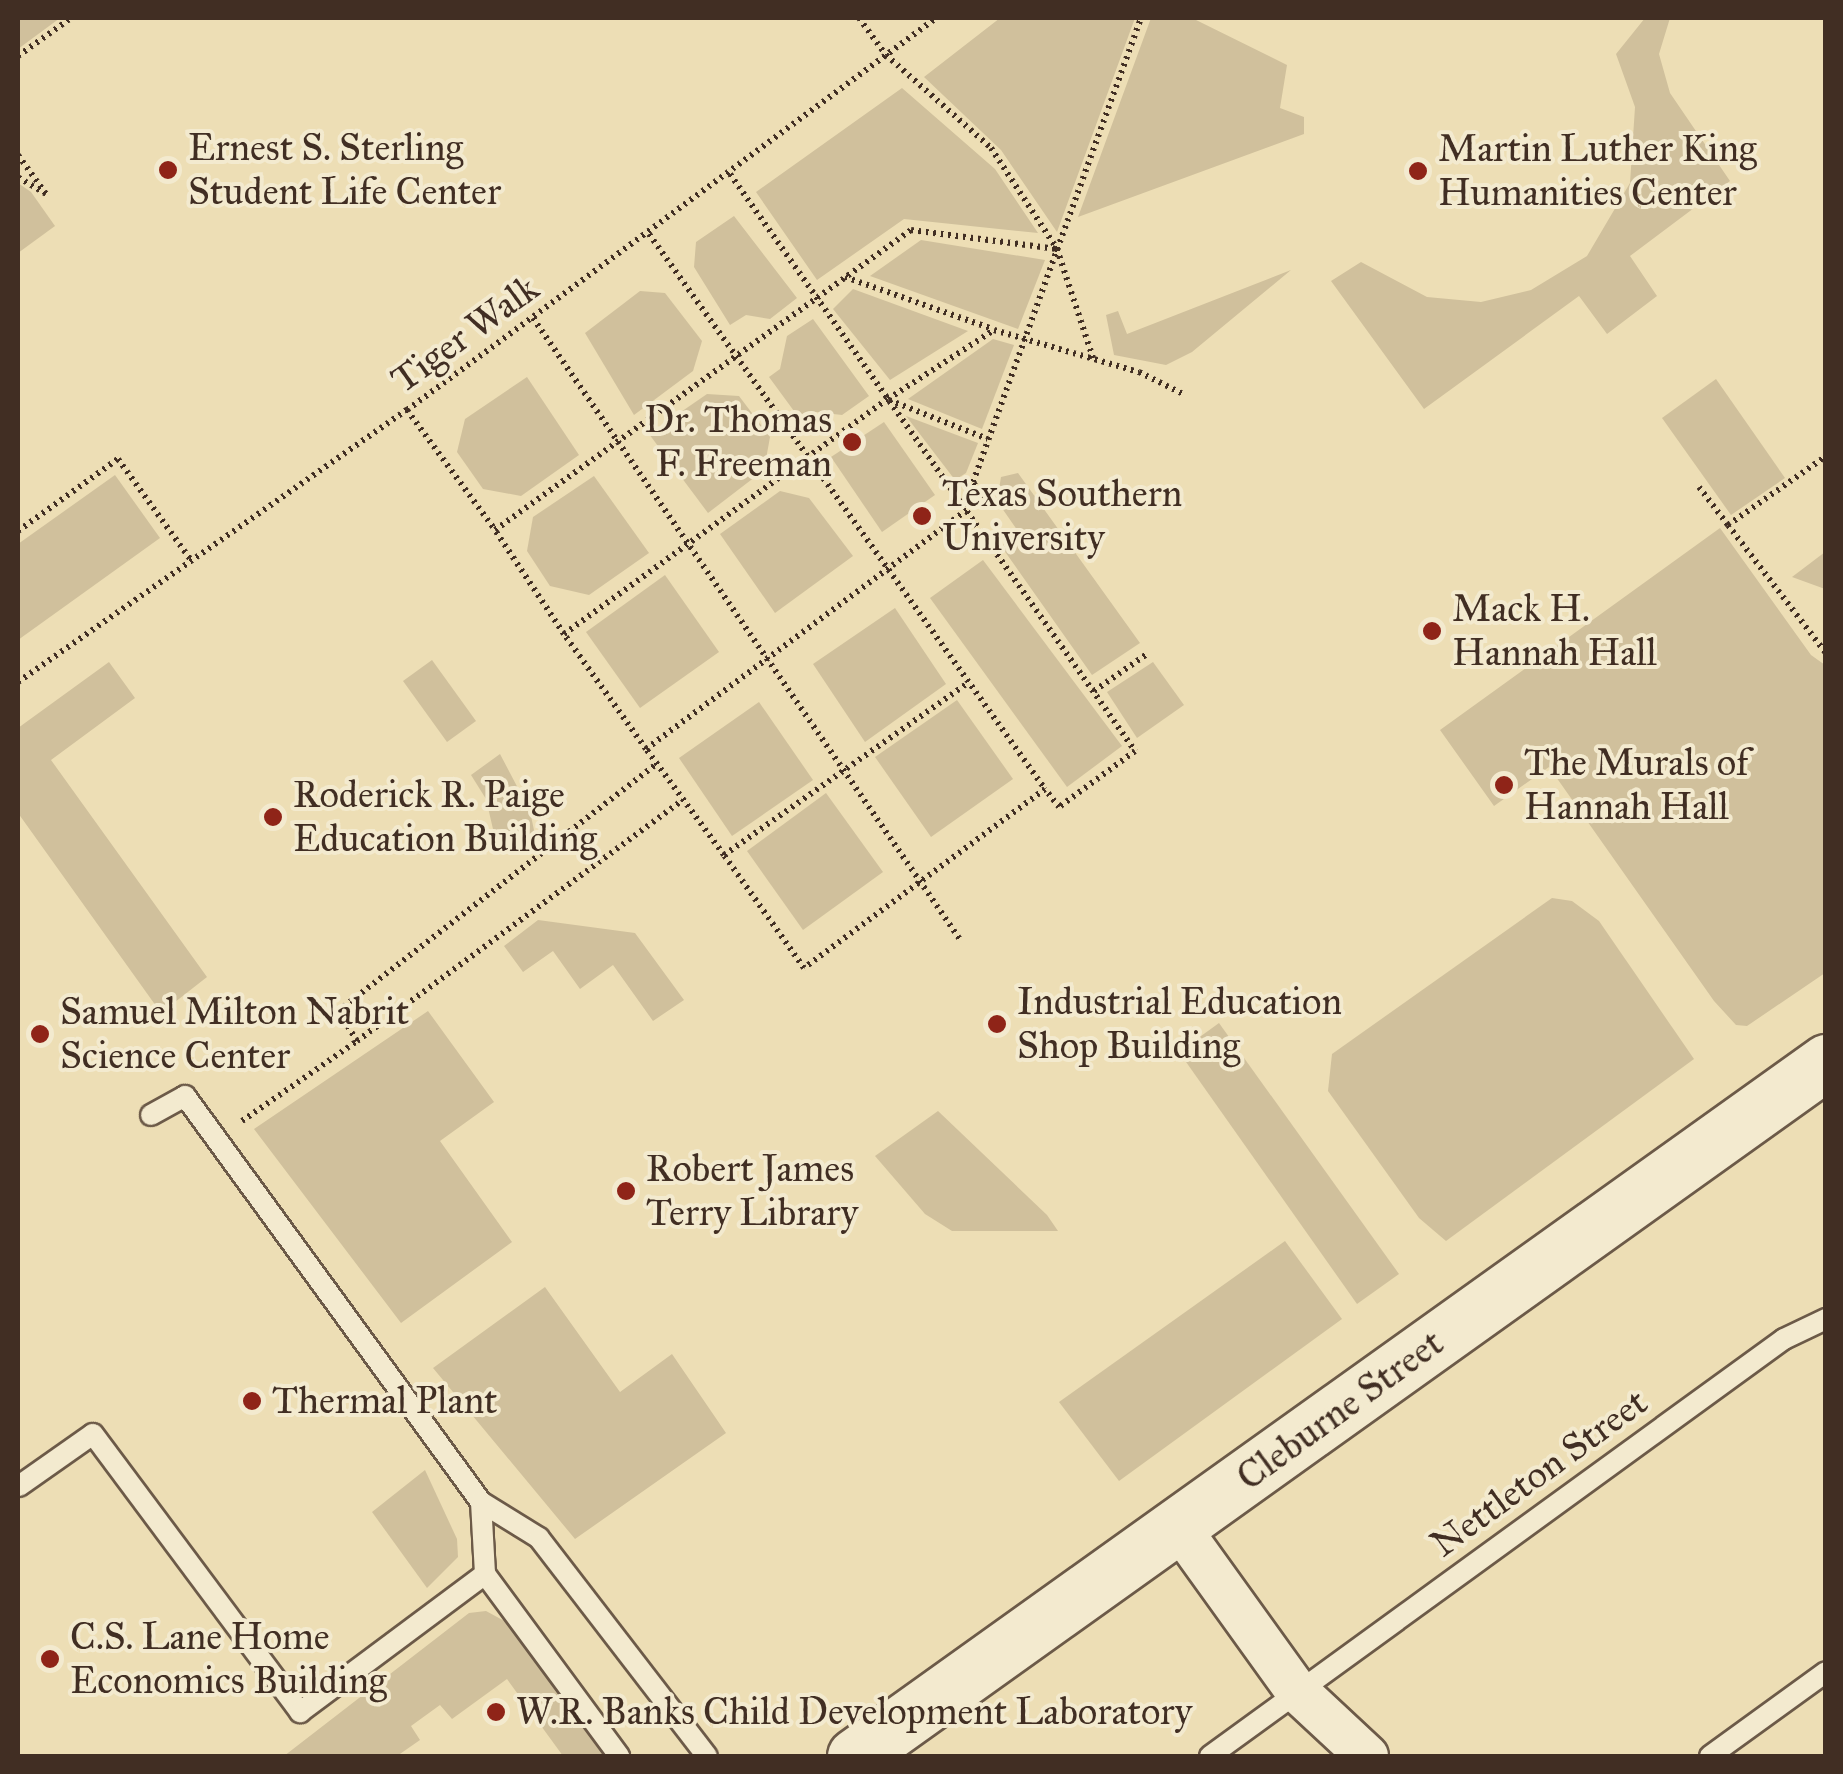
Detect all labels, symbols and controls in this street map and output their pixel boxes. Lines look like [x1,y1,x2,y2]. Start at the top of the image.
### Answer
place label: Ernest S. Sterling Student Life Center [188,125,501,214]
place label: Martin Luther King Humanities Center [1438,126,1757,215]
marker: Ernest S. Sterling Student Life Center [157,159,179,181]
marker: Martin Luther King Humanities Center [1407,160,1429,182]
street label: Tiger Walk [383,265,547,403]
place label: Dr. Thomas F. Freeman [644,397,832,486]
marker: Dr. Thomas F. Freeman [841,431,863,453]
place label: Texas Southern University [942,471,1182,560]
marker: Texas Southern University [911,505,933,527]
place label: Mack H. Hannah Hall [1452,586,1657,676]
marker: Mack H. Hannah Hall [1421,620,1443,642]
place label: The Murals of Hannah Hall [1524,740,1749,829]
place label: Roderick R. Paige Education Building [293,772,597,862]
marker: The Murals of Hannah Hall [1493,774,1515,796]
marker: Roderick R. Paige Education Building [262,806,284,828]
place label: Industrial Education Shop Building [1017,979,1342,1068]
place label: Samuel Milton Nabrit Science Center [60,989,409,1078]
marker: Industrial Education Shop Building [986,1013,1008,1035]
marker: Samuel Milton Nabrit Science Center [29,1023,51,1045]
place label: Robert James Terry Library [646,1146,858,1236]
marker: Robert James Terry Library [615,1180,637,1202]
street label: Cleburne Street [1228,1320,1452,1500]
place label: Thermal Plant [272,1378,497,1424]
street label: Nettleton Street [1422,1379,1656,1567]
marker: Thermal Plant [241,1390,263,1412]
place label: C.S. Lane Home Economics Building [70,1614,387,1704]
marker: C.S. Lane Home Economics Building [39,1648,61,1670]
place label: W.R. Banks Child Development Laboratory [516,1689,1192,1735]
marker: W.R. Banks Child Development Laboratory [485,1701,507,1723]

